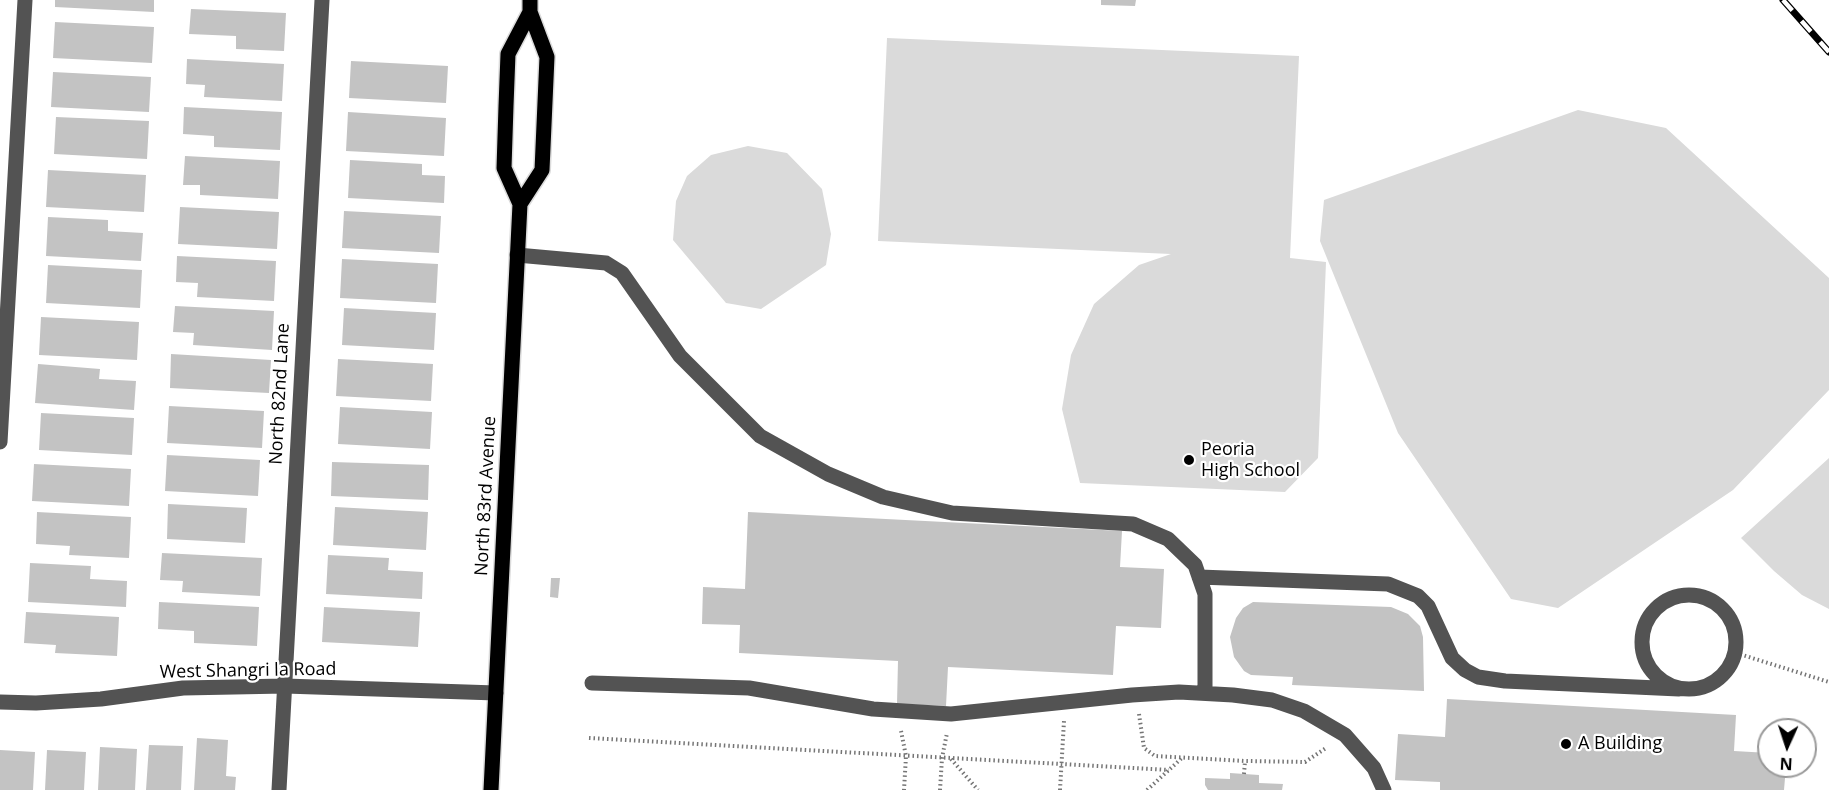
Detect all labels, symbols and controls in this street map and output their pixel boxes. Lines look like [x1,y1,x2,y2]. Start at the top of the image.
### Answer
street label: North 82nd Lane [266,323,294,465]
street label: North 83rd Avenue [471,415,501,577]
place label: Peoria High School [1201,439,1300,482]
marker: Peoria High School [1182,453,1196,467]
street label: West Shangri la Road [159,659,337,683]
north arrow [1757,718,1817,778]
place label: A Building [1578,733,1662,755]
marker: A Building [1559,737,1573,751]
text: N [1779,753,1793,775]

